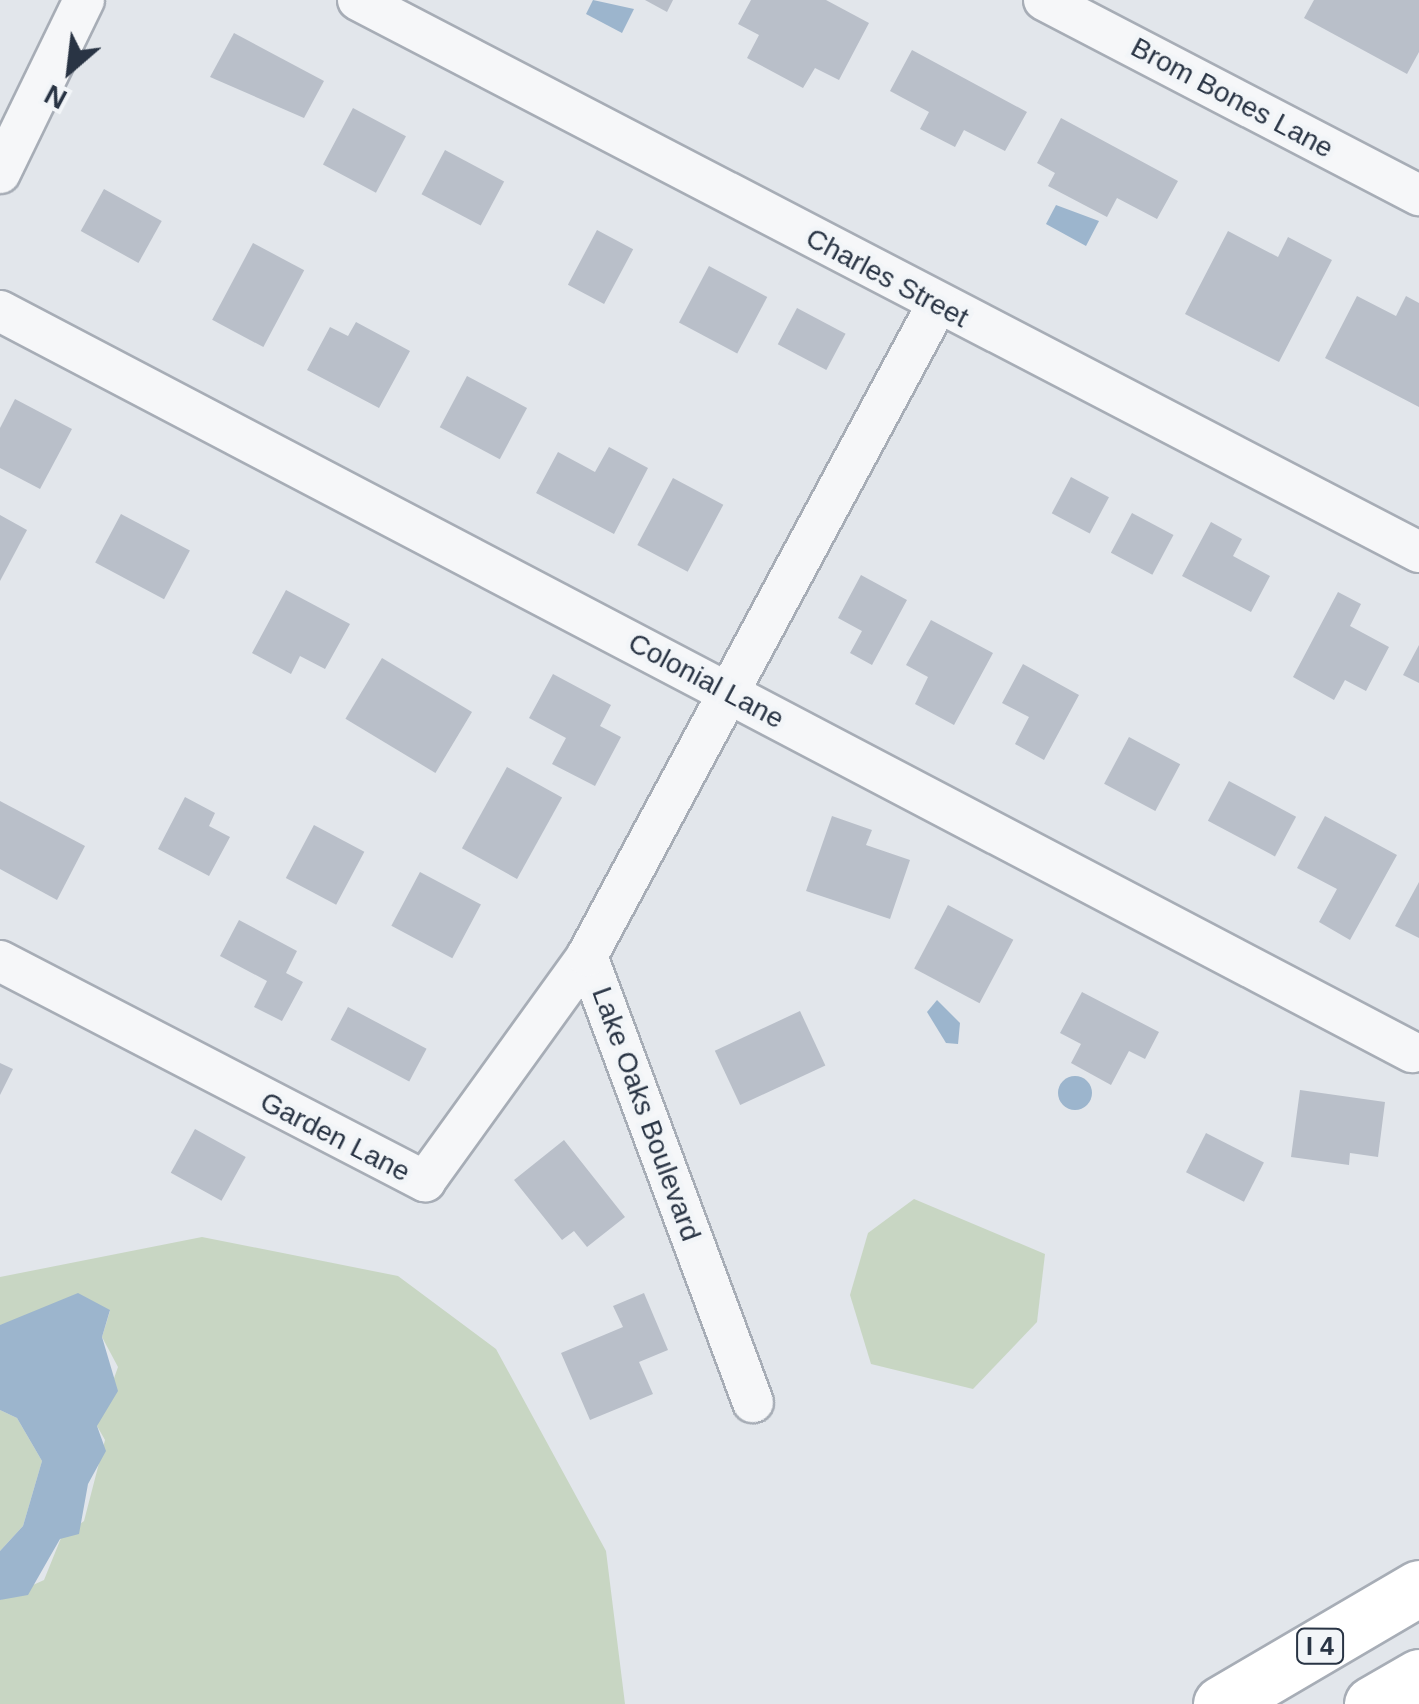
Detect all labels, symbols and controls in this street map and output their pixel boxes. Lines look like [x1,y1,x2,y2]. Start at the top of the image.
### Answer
north arrow [20,20,120,120]
street label: Brom Bones Lane [1125,31,1339,165]
text: N [39,78,72,115]
street label: Charles Street [800,221,974,335]
street label: Colonial Lane [623,626,789,736]
street label: Lake Oaks Boulevard [584,982,708,1246]
street label: Garden Lane [255,1085,415,1189]
road number: I 4 [1295,1626,1345,1666]

